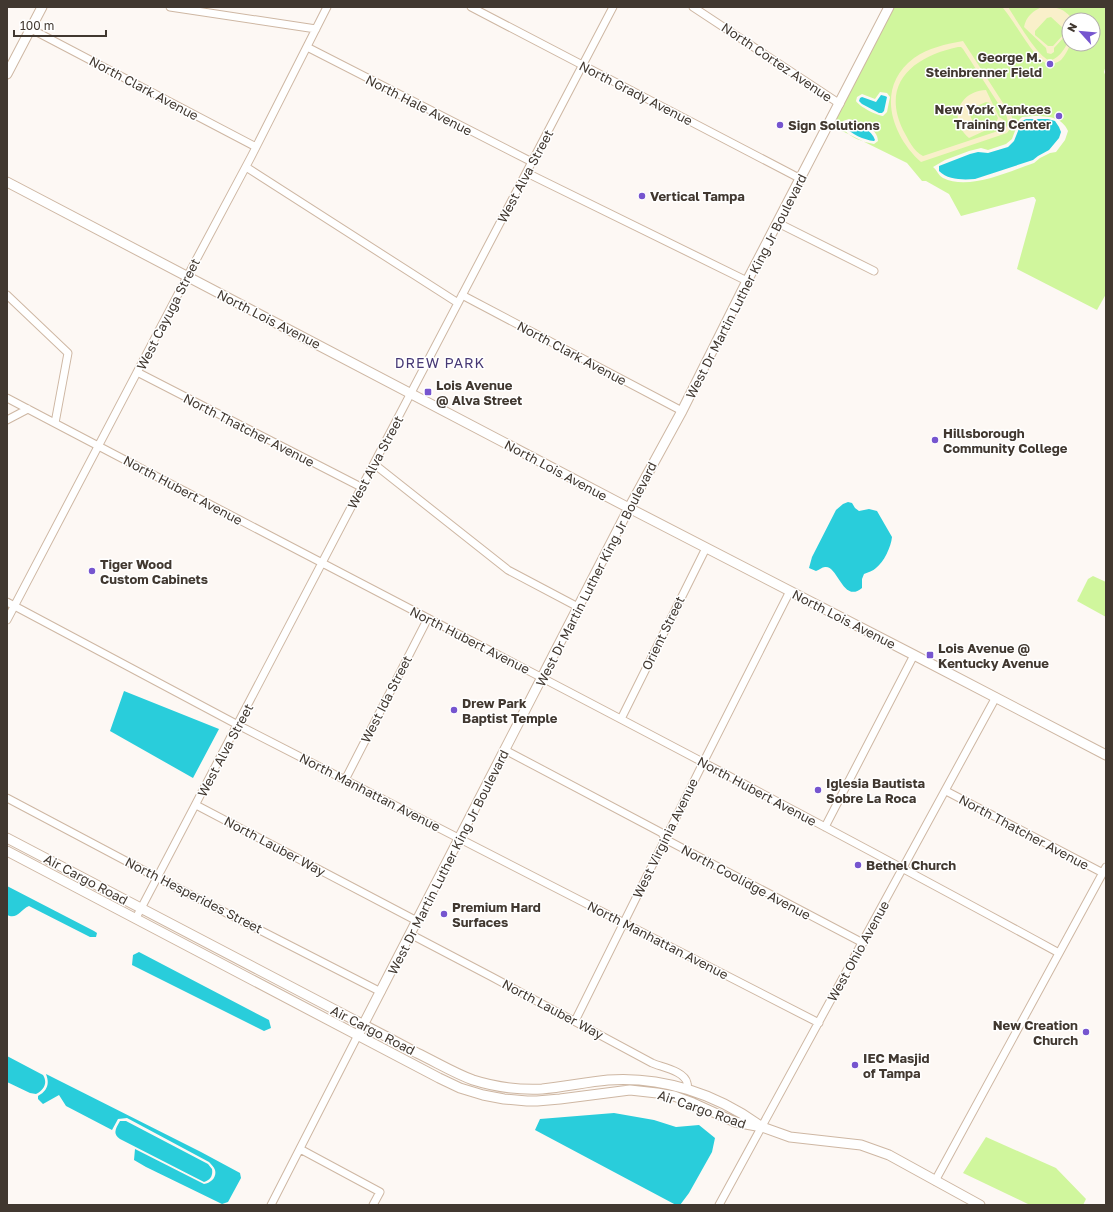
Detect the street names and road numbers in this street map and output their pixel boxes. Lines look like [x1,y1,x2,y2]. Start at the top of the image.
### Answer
street label: North Cortez Avenue [719,19,835,105]
street label: North Clark Avenue [87,52,201,124]
street label: North Grady Avenue [577,57,695,129]
street label: North Hale Avenue [363,71,475,139]
street label: West Alva Street [494,127,556,225]
street label: West Dr Martin Luther King Jr Boulevard [682,171,810,401]
street label: West Cayuga Street [133,256,203,372]
street label: North Lois Avenue [215,286,323,352]
street label: North Clark Avenue [515,317,629,389]
street label: North Thatcher Avenue [181,390,317,470]
street label: West Alva Street [344,413,406,511]
street label: North Lois Avenue [502,436,610,504]
street label: North Hubert Avenue [121,452,245,528]
street label: West Dr Martin Luther King Jr Boulevard [532,459,660,689]
street label: North Lois Avenue [790,586,898,652]
street label: Orient Street [638,593,688,673]
street label: North Hubert Avenue [407,603,533,677]
street label: West Ida Street [357,653,415,745]
street label: West Alva Street [194,701,256,799]
street label: West Dr Martin Luther King Jr Boulevard [384,747,512,977]
street label: North Manhattan Avenue [297,749,443,835]
street label: North Hubert Avenue [695,753,819,829]
street label: West Virginia Avenue [629,775,701,901]
street label: North Thatcher Avenue [956,791,1092,873]
street label: North Lauber Way [222,813,329,880]
street label: North Coolidge Avenue [679,841,813,923]
street label: Air Cargo Road [41,850,131,908]
street label: North Hesperides Street [123,853,265,937]
street label: North Manhattan Avenue [585,897,731,983]
street label: West Ohio Avenue [824,898,892,1004]
street label: North Lauber Way [500,976,607,1043]
street label: Air Cargo Road [328,1002,418,1058]
street label: Air Cargo Road [656,1086,748,1132]

